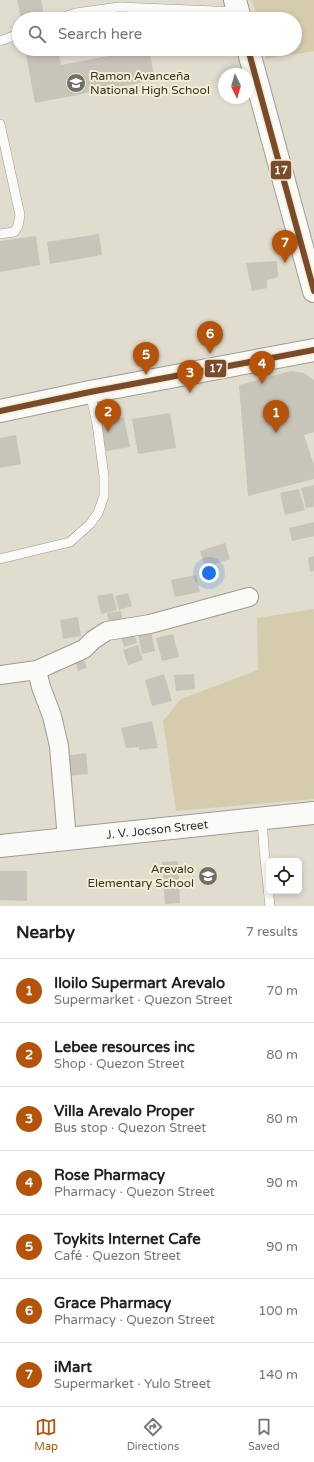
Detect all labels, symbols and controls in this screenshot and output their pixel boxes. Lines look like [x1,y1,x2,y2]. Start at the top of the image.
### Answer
search box [12,12,302,56]
icon: search [26,23,48,45]
text: Search here [58,25,142,43]
north arrow [218,68,254,104]
place label: Ramon Avanceña National High School [90,69,210,97]
school or university icon: Ramon Avanceña National High School [65,72,87,94]
line badge: 17 [270,160,292,180]
text: 17 [274,164,288,177]
pin: 7 [272,230,298,263]
pin: 6 [197,321,223,354]
pin: 5 [133,342,159,375]
pin: 4 [249,351,275,384]
line badge: 17 [204,359,227,378]
pin: 3 [177,360,203,393]
text: 17 [209,362,223,375]
pin: 2 [95,399,121,432]
pin: 1 [263,400,289,433]
your location [199,563,219,583]
street label: J. V. Jocson Street [105,817,209,842]
map controls [266,858,302,894]
button: locate [266,858,302,894]
place label: Arevalo Elementary School [87,862,194,890]
school or university icon: Arevalo Elementary School [197,865,219,887]
text: Nearby [16,922,75,943]
text: 7 results [246,924,298,940]
text: Iloilo Supermart Arevalo [54,974,225,992]
text: 1 [25,983,33,999]
text: 70 m [266,983,298,999]
text: Supermarket · Quezon Street [54,992,233,1008]
text: Lebee resources inc [54,1038,195,1056]
text: 2 [25,1047,33,1063]
text: 80 m [266,1047,298,1063]
text: Shop · Quezon Street [54,1056,185,1072]
text: Villa Arevalo Proper [54,1102,194,1120]
text: 3 [25,1111,33,1127]
text: 80 m [266,1111,298,1127]
text: Bus stop · Quezon Street [54,1120,206,1136]
text: Rose Pharmacy [54,1166,165,1184]
text: 4 [25,1175,33,1191]
text: 90 m [266,1175,298,1191]
text: Pharmacy · Quezon Street [54,1184,215,1200]
text: Toykits Internet Cafe [54,1230,201,1248]
text: 5 [25,1239,33,1255]
text: 90 m [266,1239,298,1255]
text: Café · Quezon Street [54,1248,181,1264]
text: Grace Pharmacy [54,1294,171,1312]
text: 6 [25,1303,33,1319]
text: 100 m [258,1303,298,1319]
text: Pharmacy · Quezon Street [54,1312,215,1328]
text: iMart [54,1358,92,1376]
text: 7 [25,1367,33,1383]
text: 140 m [258,1367,298,1383]
text: Supermarket · Yulo Street [54,1376,211,1392]
tab: Map [34,1416,58,1453]
tab: Directions [127,1416,179,1453]
tab: Saved [248,1416,280,1453]

